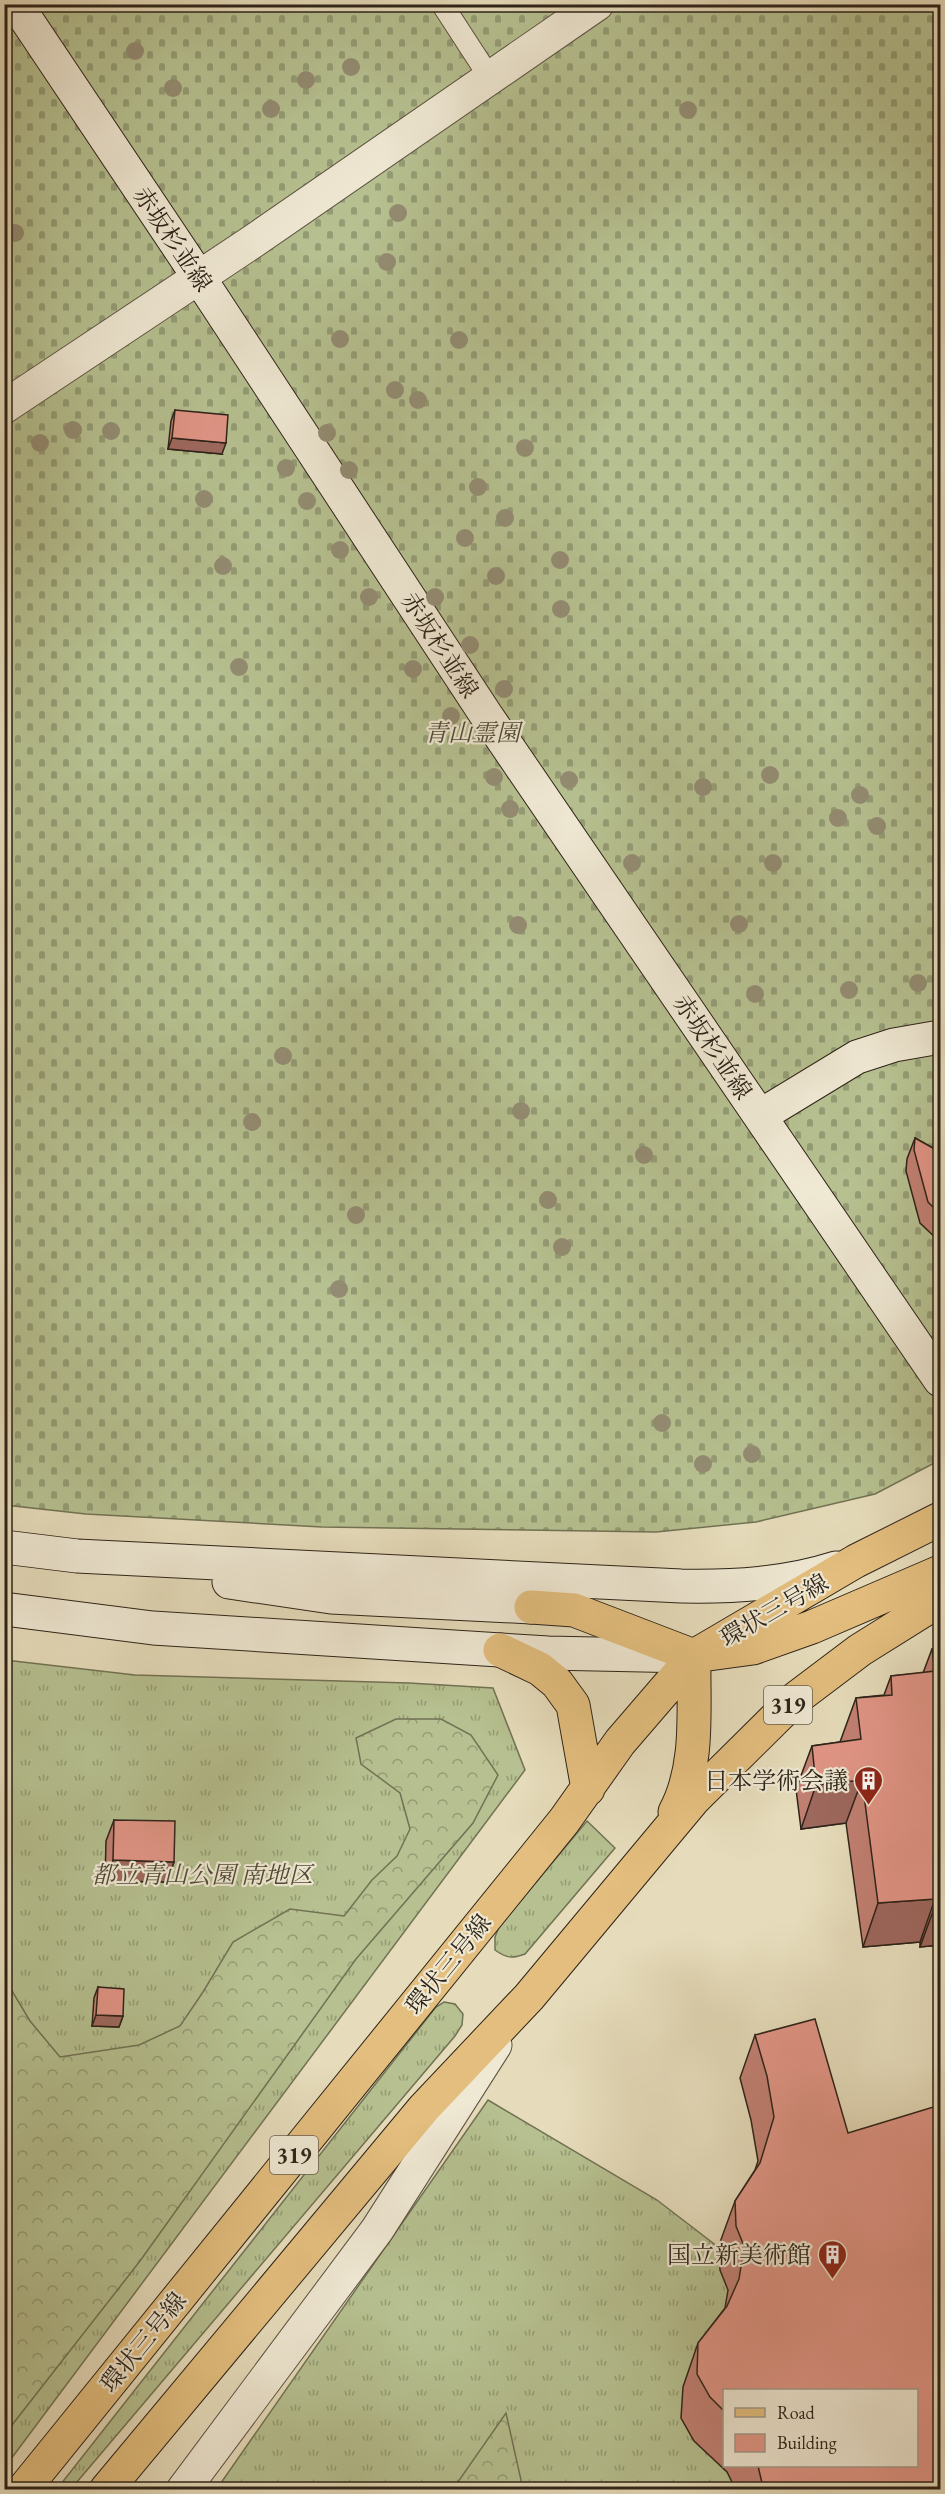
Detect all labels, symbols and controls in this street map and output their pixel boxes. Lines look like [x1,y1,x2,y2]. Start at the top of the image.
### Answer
street label: 赤坂杉並線 [127,181,219,297]
street label: 赤坂杉並線 [394,586,486,704]
park label: 青山霊園 [424,717,524,748]
street label: 赤坂杉並線 [667,989,759,1105]
street label: 環状三号線 [714,1567,834,1653]
road number: 319 [764,1686,812,1724]
building icon: 日本学術会議 [853,1764,885,1806]
place label: 日本学術会議 [704,1765,848,1796]
park label: 都立青山公園 南地区 [92,1859,315,1890]
street label: 環状三号線 [398,1908,498,2020]
road number: 319 [270,2136,318,2174]
building icon: 国立新美術館 [816,2238,848,2280]
place label: 国立新美術館 [667,2239,811,2270]
street label: 環状三号線 [93,2286,193,2398]
legend [723,2389,918,2467]
text: Road [777,2401,816,2424]
text: Building [777,2431,837,2454]

